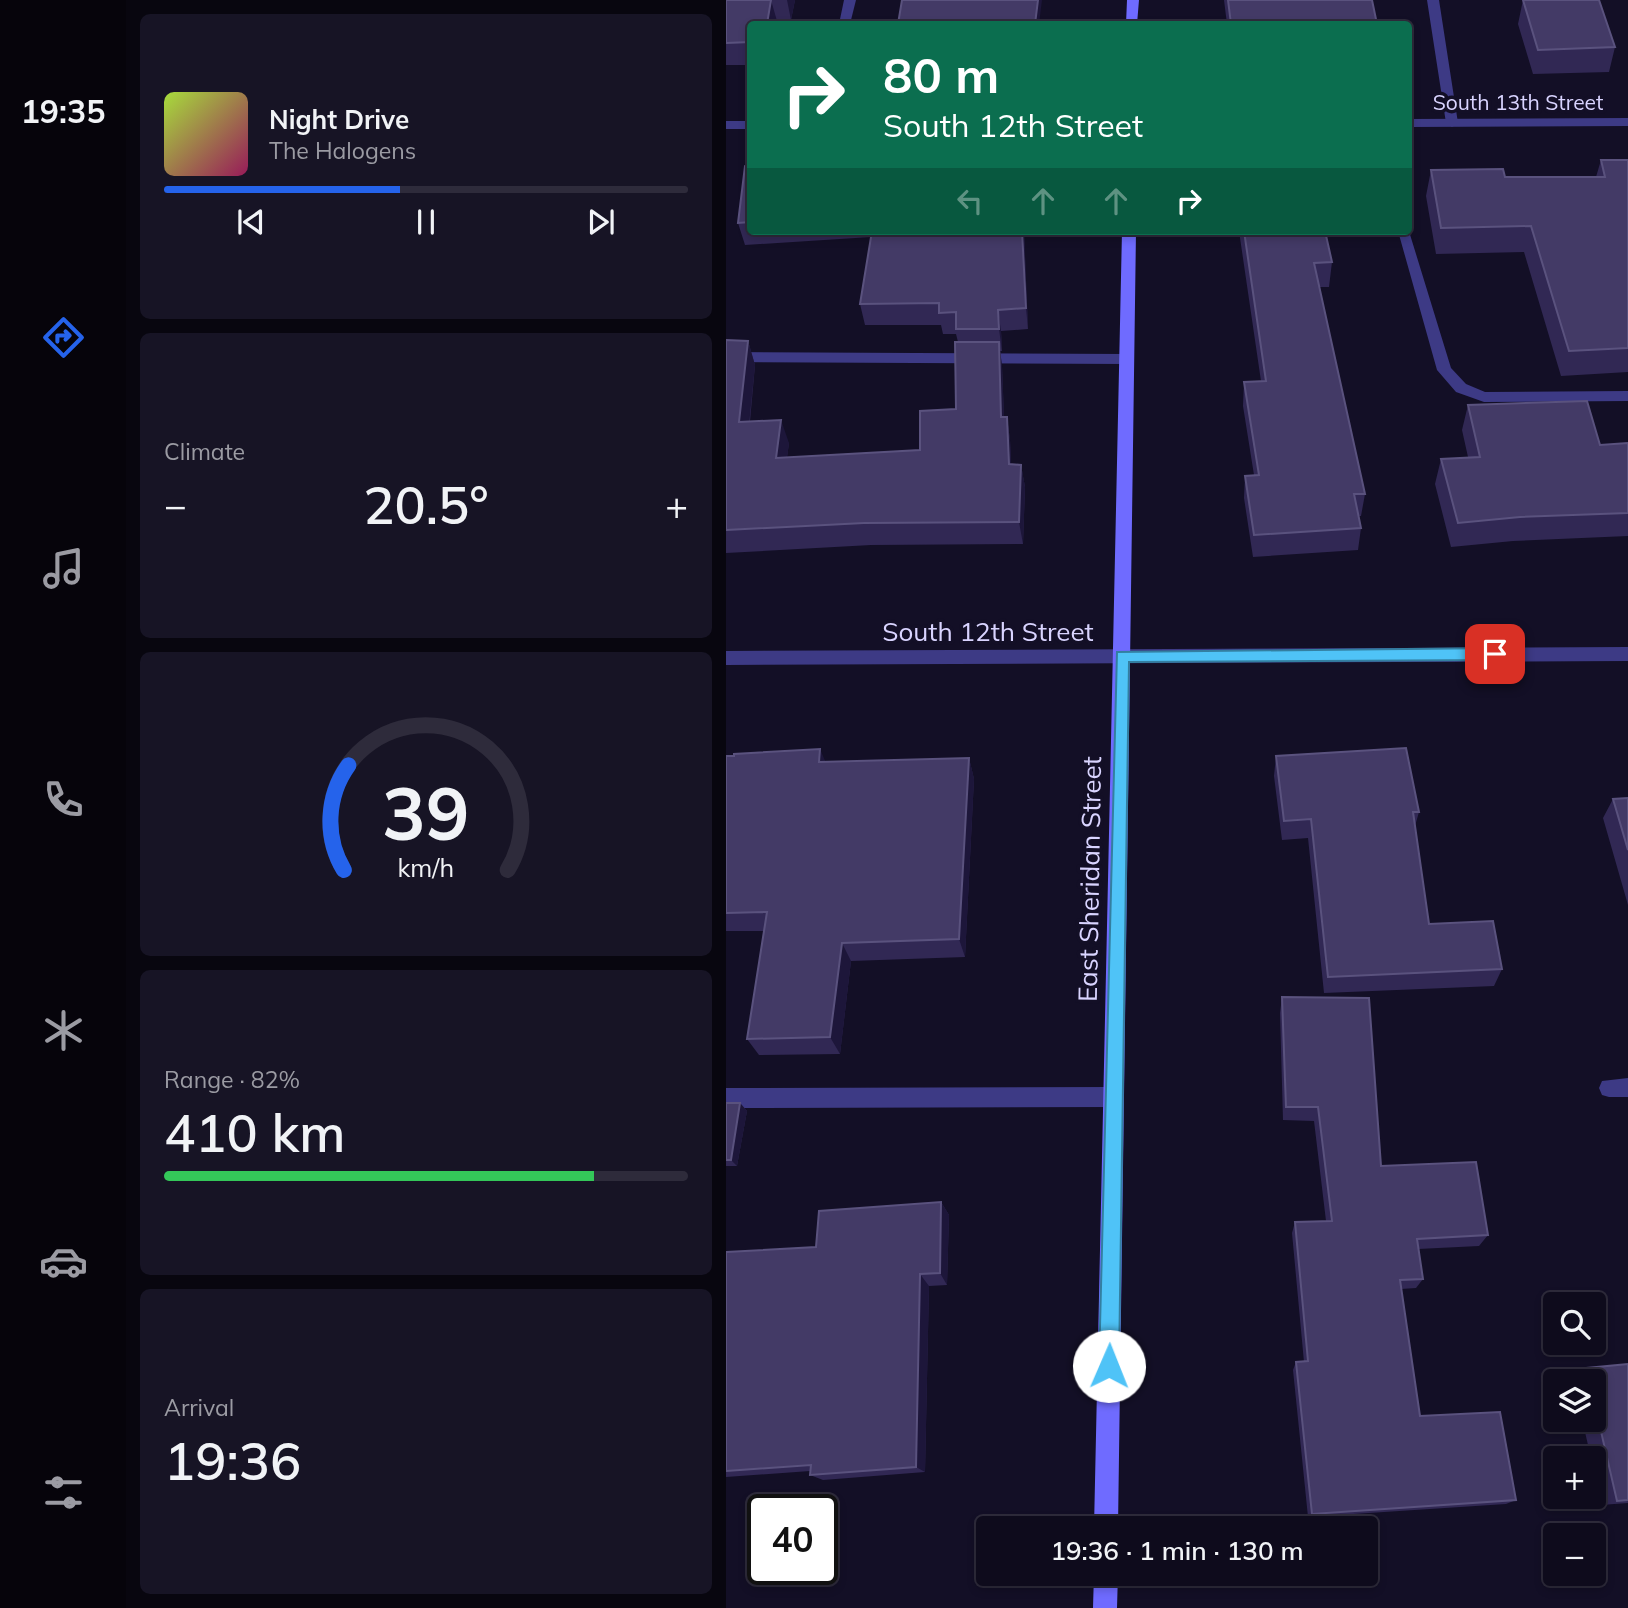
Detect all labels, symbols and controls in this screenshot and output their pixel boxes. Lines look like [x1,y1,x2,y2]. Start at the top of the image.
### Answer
text: 80 m [883,44,999,105]
icon: right [768,49,859,140]
street label: South 13th Street [1433,89,1603,115]
text: 19:35 [21,91,105,131]
text: Night Drive [269,103,409,136]
text: South 12th Street [883,105,1143,145]
text: The Halogens [269,136,416,165]
icon: left [951,182,989,220]
icon: ahead [1024,182,1062,220]
icon: ahead [1097,182,1135,220]
icon: right [1170,182,1208,220]
icon: previous [232,203,270,241]
icon: pause [407,203,445,241]
icon: next [582,203,620,241]
icon: directions [39,313,88,362]
text: Climate [164,437,245,466]
text: 20.5° [363,472,489,537]
text: − [164,481,187,529]
text: + [665,481,688,529]
icon: music [39,544,88,593]
street label: South 12th Street [882,615,1094,648]
pin [1465,624,1525,684]
icon: arrive [1476,635,1514,673]
street label: East Sheridan Street [1071,756,1108,1002]
text: 39 [382,767,470,858]
icon: phone [39,775,88,824]
text: km/h [398,852,454,883]
icon: climate [39,1006,88,1055]
text: Range · 82% [164,1065,300,1094]
text: 410 km [164,1100,345,1165]
icon: car [39,1237,88,1286]
map controls [1543,1292,1606,1586]
button: search [1543,1292,1606,1355]
position arrow [1072,1329,1146,1403]
button: layers [1543,1369,1606,1432]
text: Arrival [164,1393,234,1422]
text: 19:36 [164,1428,301,1493]
button: + [1543,1446,1606,1509]
icon: filters [39,1468,88,1517]
speed limit sign: 40 [747,1494,838,1585]
button: − [1543,1523,1606,1586]
text: 19:36 · 1 min · 130 m [1050,1534,1304,1567]

